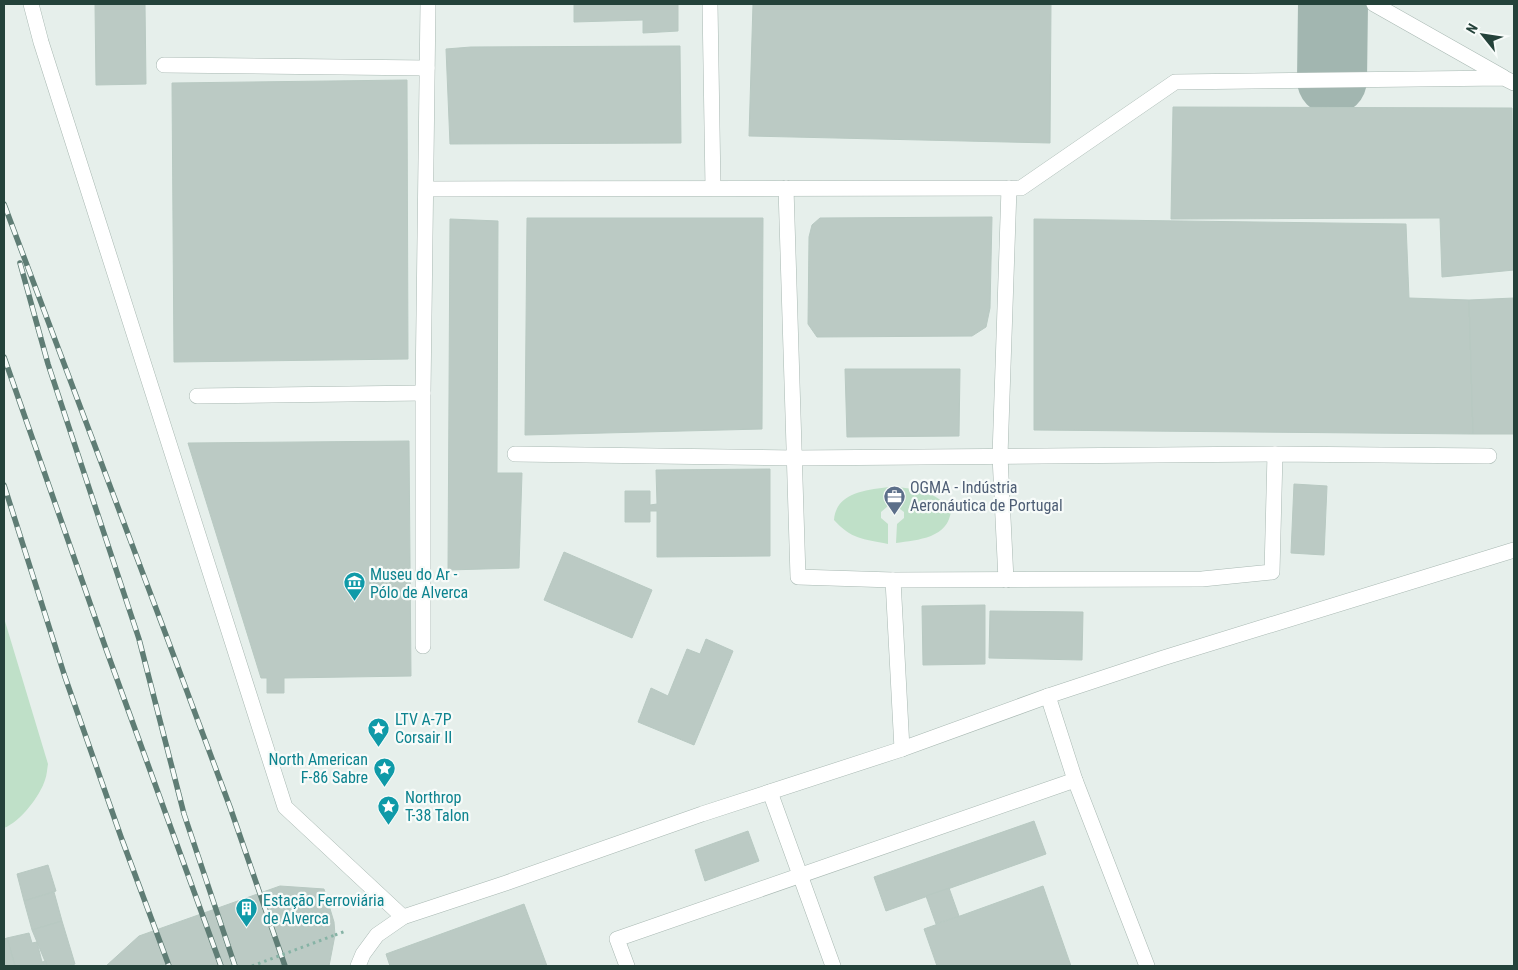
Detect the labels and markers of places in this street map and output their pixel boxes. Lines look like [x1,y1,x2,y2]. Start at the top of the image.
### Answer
place label: OGMA - Indústria Aeronáutica de Portugal [910,478,1063,515]
office icon: OGMA - Indústria Aeronáutica de Portugal [882,484,906,515]
place label: Museu do Ar - Pólo de Alverca [370,565,468,602]
museum icon: Museu do Ar - Pólo de Alverca [342,571,366,602]
place label: LTV A-7P Corsair II [395,710,452,747]
place icon: LTV A-7P Corsair II [367,716,391,747]
place label: North American F-86 Sabre [269,750,368,787]
place icon: North American F-86 Sabre [372,756,396,787]
place label: Northrop T-38 Talon [405,788,469,825]
place icon: Northrop T-38 Talon [377,794,401,825]
place label: Estação Ferroviária de Alverca [263,891,384,928]
building icon: Estação Ferroviária de Alverca [235,897,259,928]

